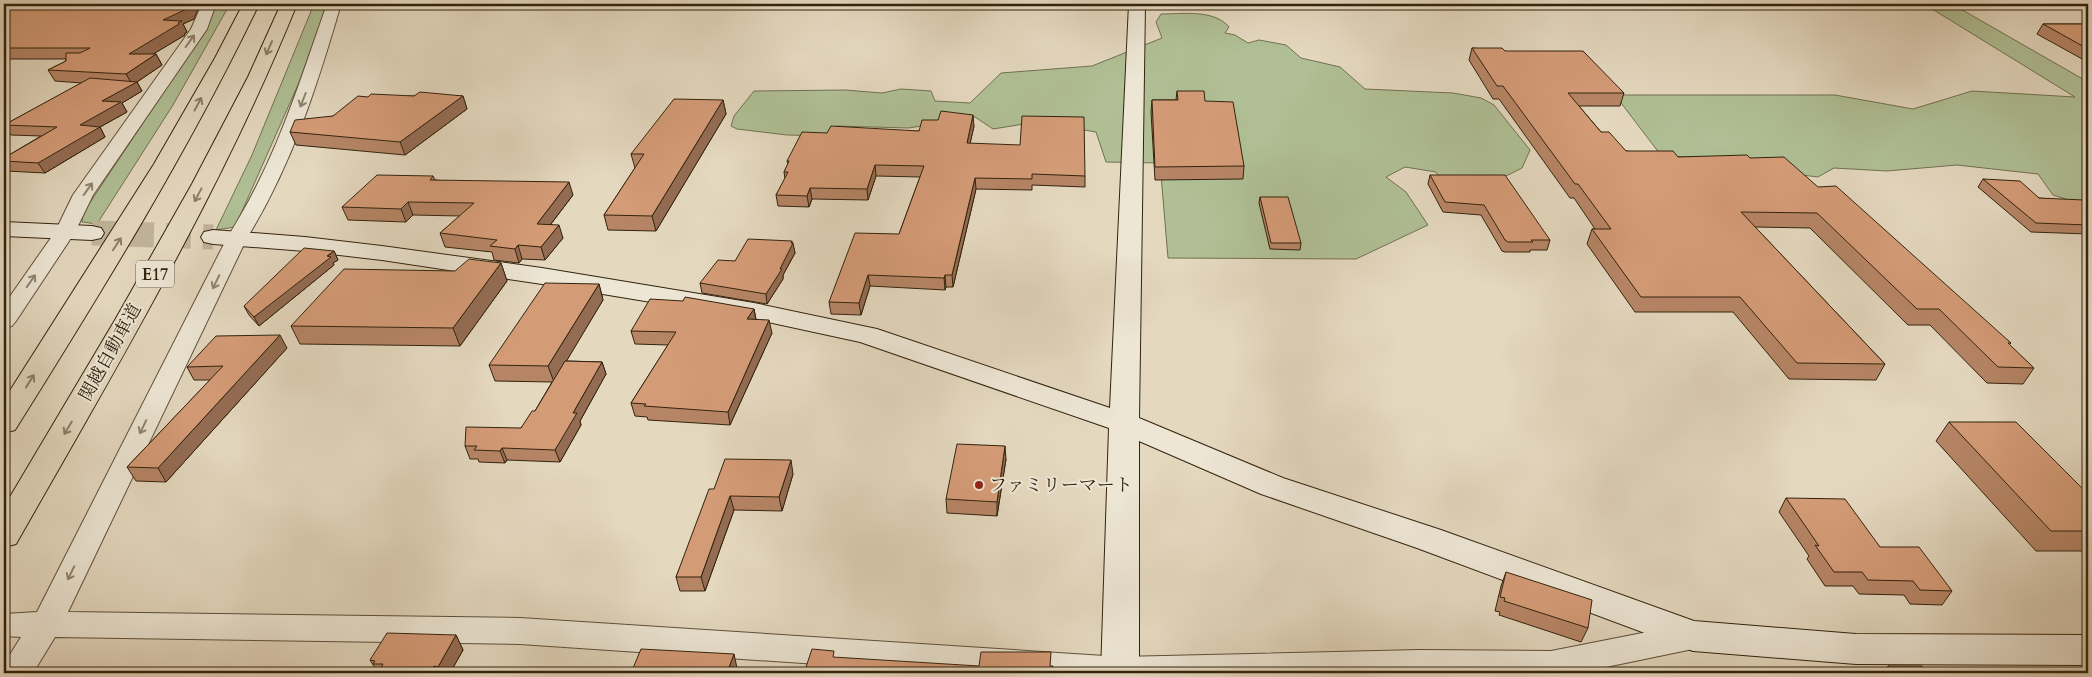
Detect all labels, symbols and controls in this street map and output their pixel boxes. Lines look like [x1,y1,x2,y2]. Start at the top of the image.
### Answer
one-way arrow [185,34,195,48]
one-way arrow [264,40,274,55]
one-way arrow [298,92,307,107]
one-way arrow [194,97,204,111]
one-way arrow [82,183,93,196]
one-way arrow [193,187,203,201]
one-way arrow [111,237,122,251]
road number: E17 [136,260,174,288]
one-way arrow [26,274,36,288]
one-way arrow [210,274,220,289]
street label: 関越自動車道 [73,299,148,406]
one-way arrow [25,375,35,389]
one-way arrow [62,420,72,434]
one-way arrow [138,420,148,435]
place label: ファミリーマート [989,473,1133,498]
marker: ファミリーマート [973,479,985,491]
one-way arrow [66,565,75,580]

